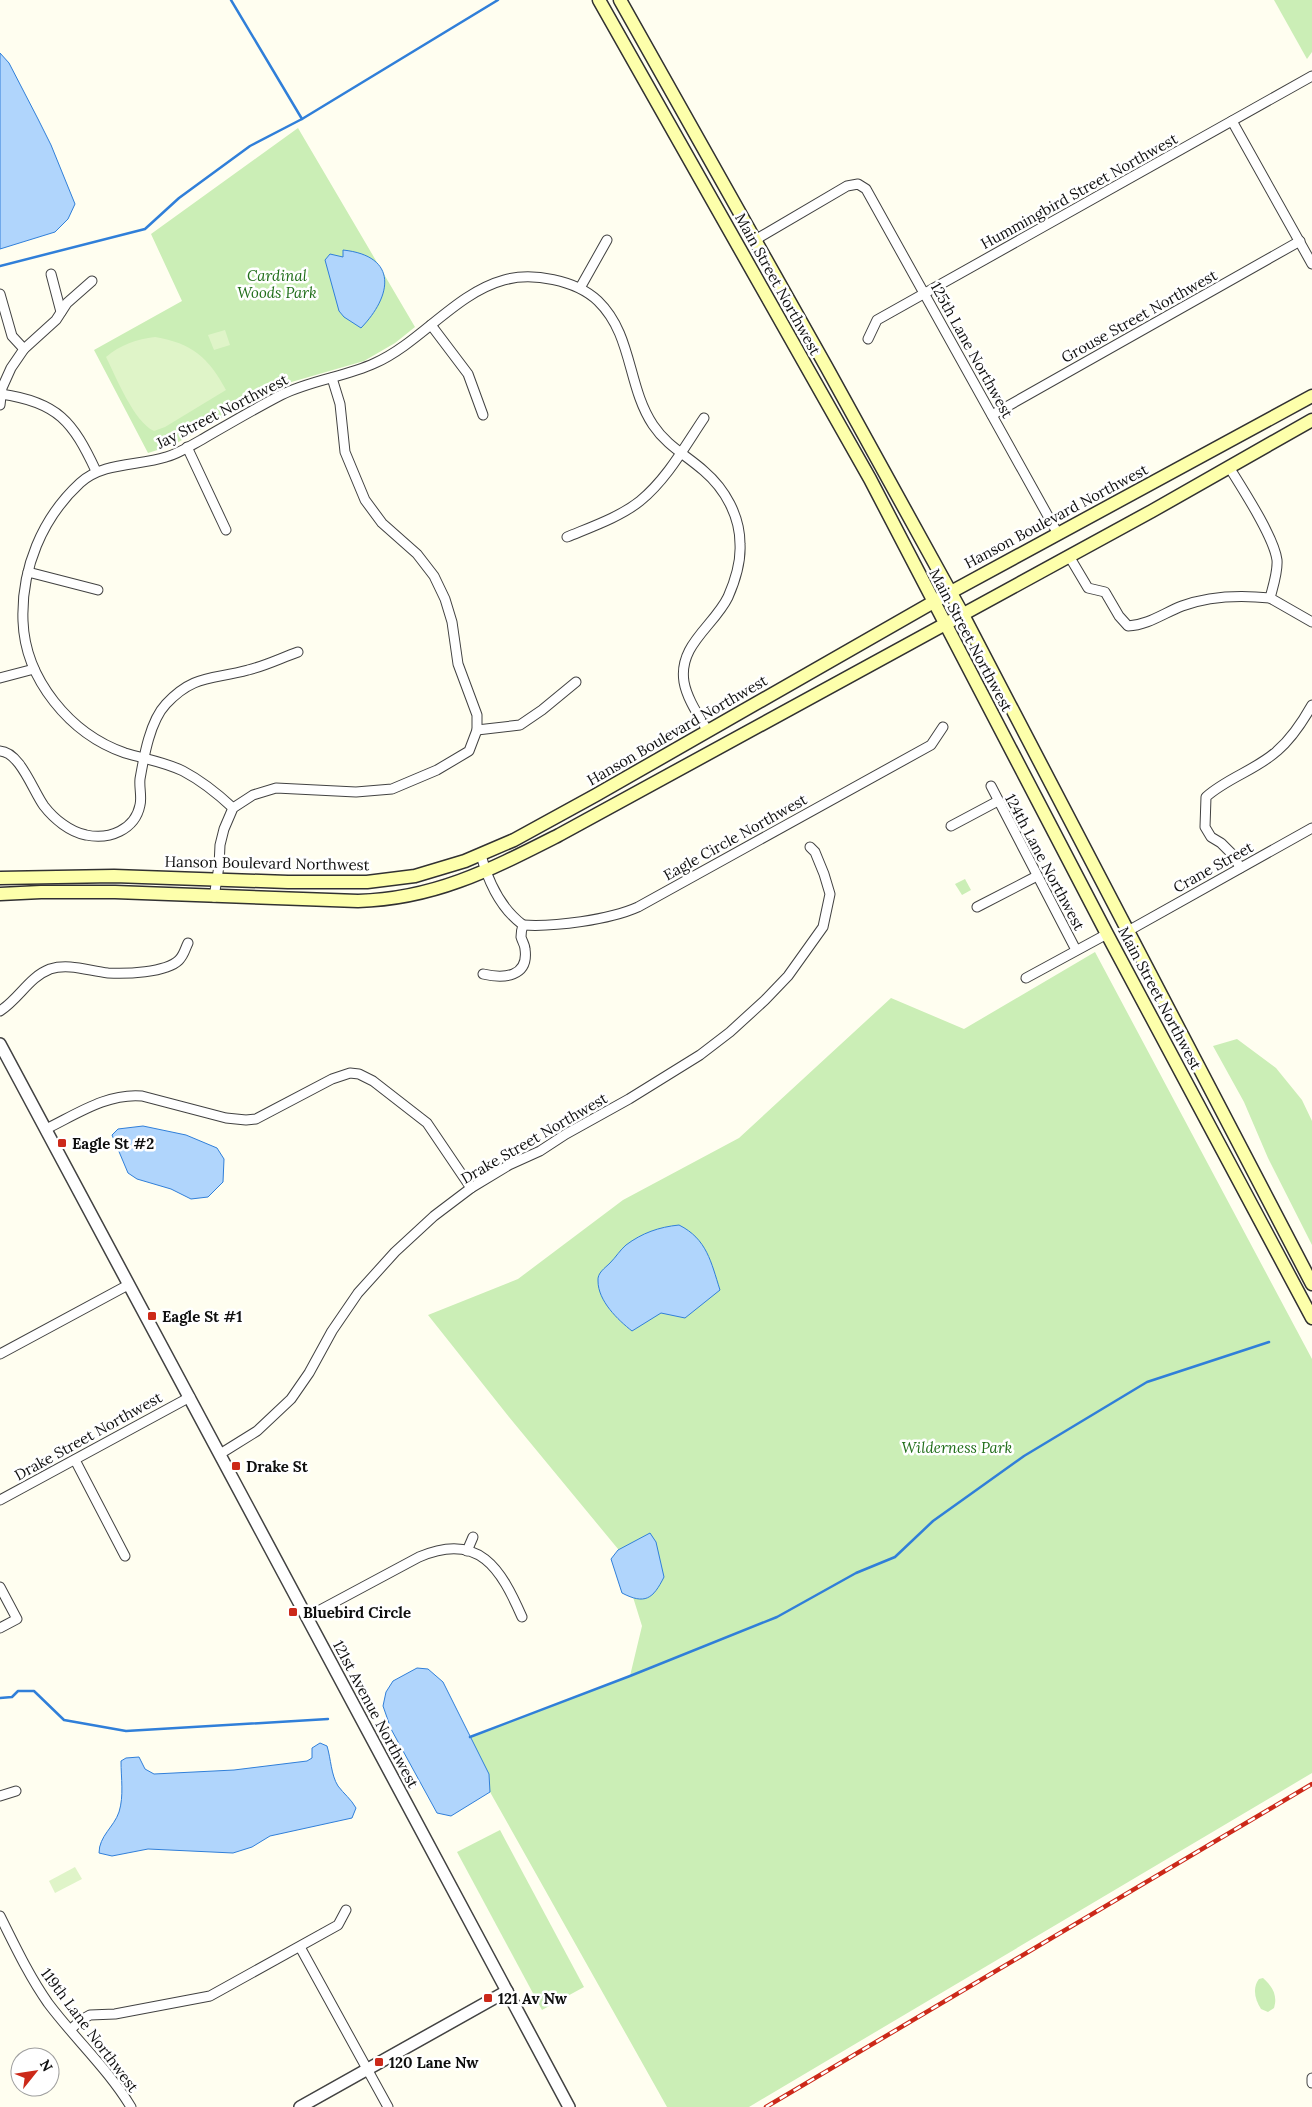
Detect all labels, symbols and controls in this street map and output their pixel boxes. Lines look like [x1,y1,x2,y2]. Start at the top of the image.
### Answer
street label: Hummingbird Street Northwest [977,129,1181,253]
street label: Main Street Northwest [731,210,825,358]
street label: Grouse Street Northwest [1058,265,1220,367]
park label: Cardinal Woods Park [237,266,317,302]
street label: 125th Lane Northwest [927,279,1017,421]
street label: Jay Street Northwest [152,369,291,453]
street label: Hanson Boulevard Northwest [961,459,1151,572]
street label: Main Street Northwest [925,565,1017,715]
street label: Hanson Boulevard Northwest [584,670,771,789]
street label: Eagle Circle Northwest [660,790,810,884]
street label: 124th Lane Northwest [1001,790,1089,934]
street label: Crane Street [1170,837,1256,897]
street label: Hanson Boulevard Northwest [164,852,370,874]
street label: Main Street Northwest [1114,923,1206,1073]
street label: Drake Street Northwest [457,1088,611,1188]
place label: Eagle St #2 [72,1134,154,1153]
marker: Eagle St #2 [56,1137,68,1149]
place label: Eagle St #1 [162,1307,242,1326]
marker: Eagle St #1 [146,1310,158,1322]
street label: Drake Street Northwest [11,1387,165,1485]
park label: Wilderness Park [902,1438,1013,1457]
place label: Drake St [246,1457,309,1476]
marker: Drake St [230,1460,242,1472]
place label: Bluebird Circle [303,1603,411,1622]
marker: Bluebird Circle [287,1606,299,1618]
street label: 121st Avenue Northwest [329,1637,423,1791]
street label: 119th Lane Northwest [38,1965,142,2095]
place label: 121 Av Nw [498,1989,568,2008]
marker: 121 Av Nw [482,1992,494,2004]
north arrow [10,2047,60,2097]
place label: 120 Lane Nw [389,2053,479,2072]
marker: 120 Lane Nw [373,2056,385,2068]

